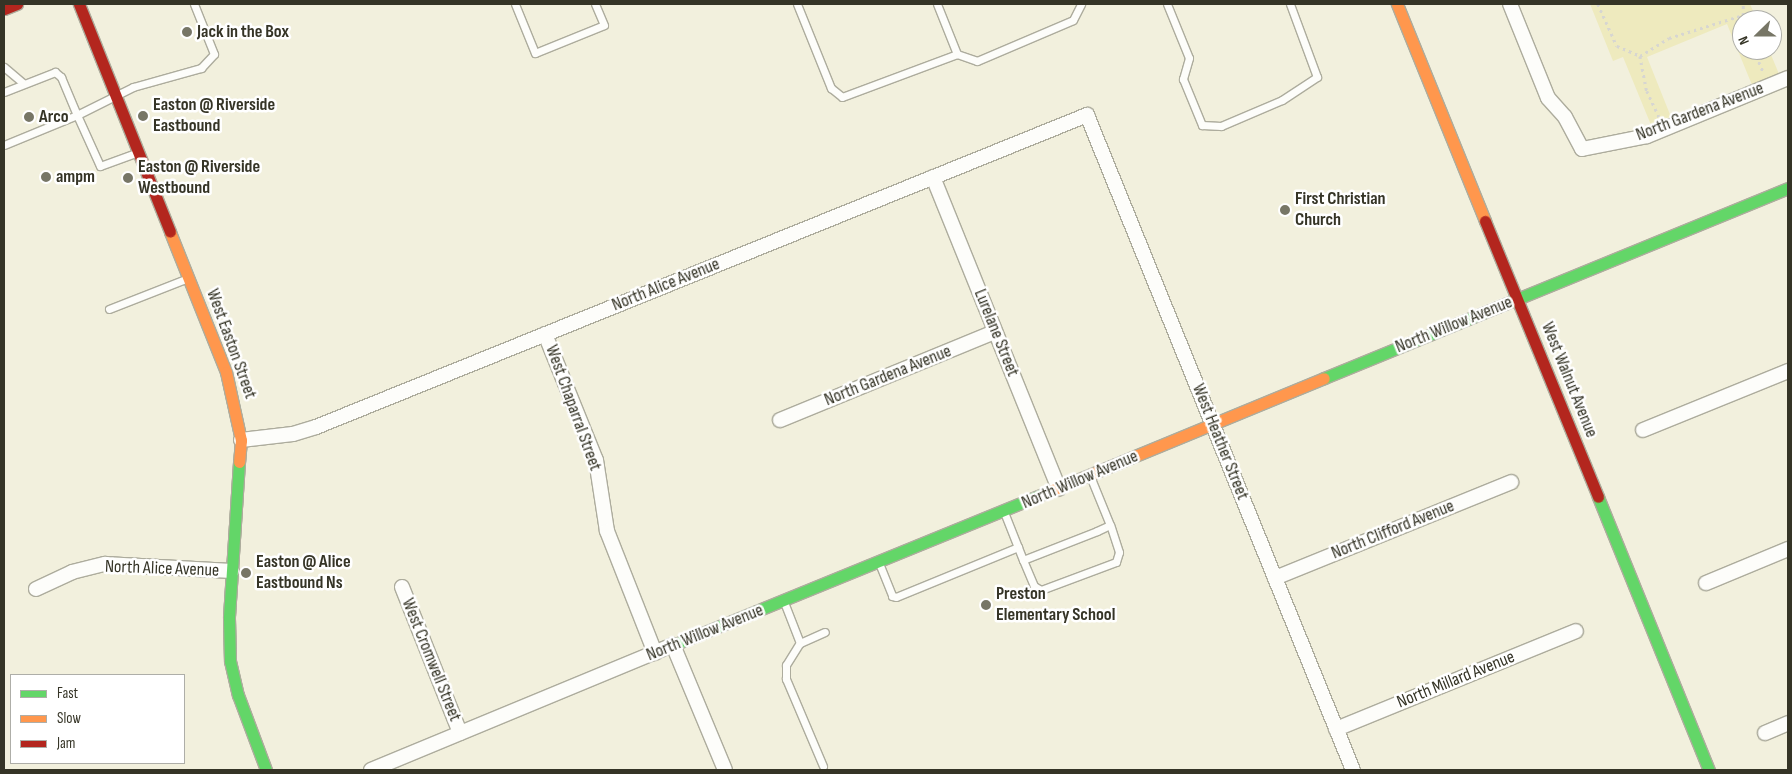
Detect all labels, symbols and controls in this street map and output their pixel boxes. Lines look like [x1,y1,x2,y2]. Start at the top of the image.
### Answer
north arrow [1732,10,1782,60]
place label: Jack in the Box [197,21,289,43]
marker: Jack in the Box [181,26,193,38]
text: N [1734,34,1753,47]
street label: North Gardena Avenue [1633,78,1767,146]
place label: Easton @ Riverside Eastbound [153,95,275,138]
place label: Arco [39,106,69,128]
marker: Easton @ Riverside Eastbound [137,110,149,122]
marker: Arco [23,111,35,123]
place label: Easton @ Riverside Westbound [138,157,260,200]
place label: ampm [56,166,95,188]
marker: ampm [40,171,52,183]
marker: Easton @ Riverside Westbound [122,172,134,184]
place label: First Christian Church [1295,189,1386,232]
marker: First Christian Church [1279,204,1291,216]
street label: North Alice Avenue [609,254,723,316]
street label: West Easton Street [201,286,261,402]
street label: Lurelane Street [969,286,1023,380]
street label: North Willow Avenue [1392,292,1516,358]
street label: West Walnut Avenue [1536,319,1602,441]
street label: North Gardena Avenue [821,341,955,411]
street label: West Chaparral Street [540,342,606,474]
street label: West Heather Street [1187,381,1253,503]
street label: North Willow Avenue [1019,446,1141,514]
street label: North Clifford Avenue [1328,496,1458,564]
place label: Easton @ Alice Eastbound Ns [256,552,351,594]
street label: North Alice Avenue [104,556,220,582]
marker: Easton @ Alice Eastbound Ns [240,567,252,579]
place label: Preston Elementary School [996,584,1115,626]
street label: West Cromwell Street [396,595,466,725]
marker: Preston Elementary School [980,599,992,611]
street label: North Willow Avenue [643,600,767,666]
street label: North Millard Avenue [1394,647,1518,713]
legend [10,674,185,764]
text: Fast [57,684,78,703]
text: Slow [57,709,81,728]
text: Jam [57,734,75,753]

